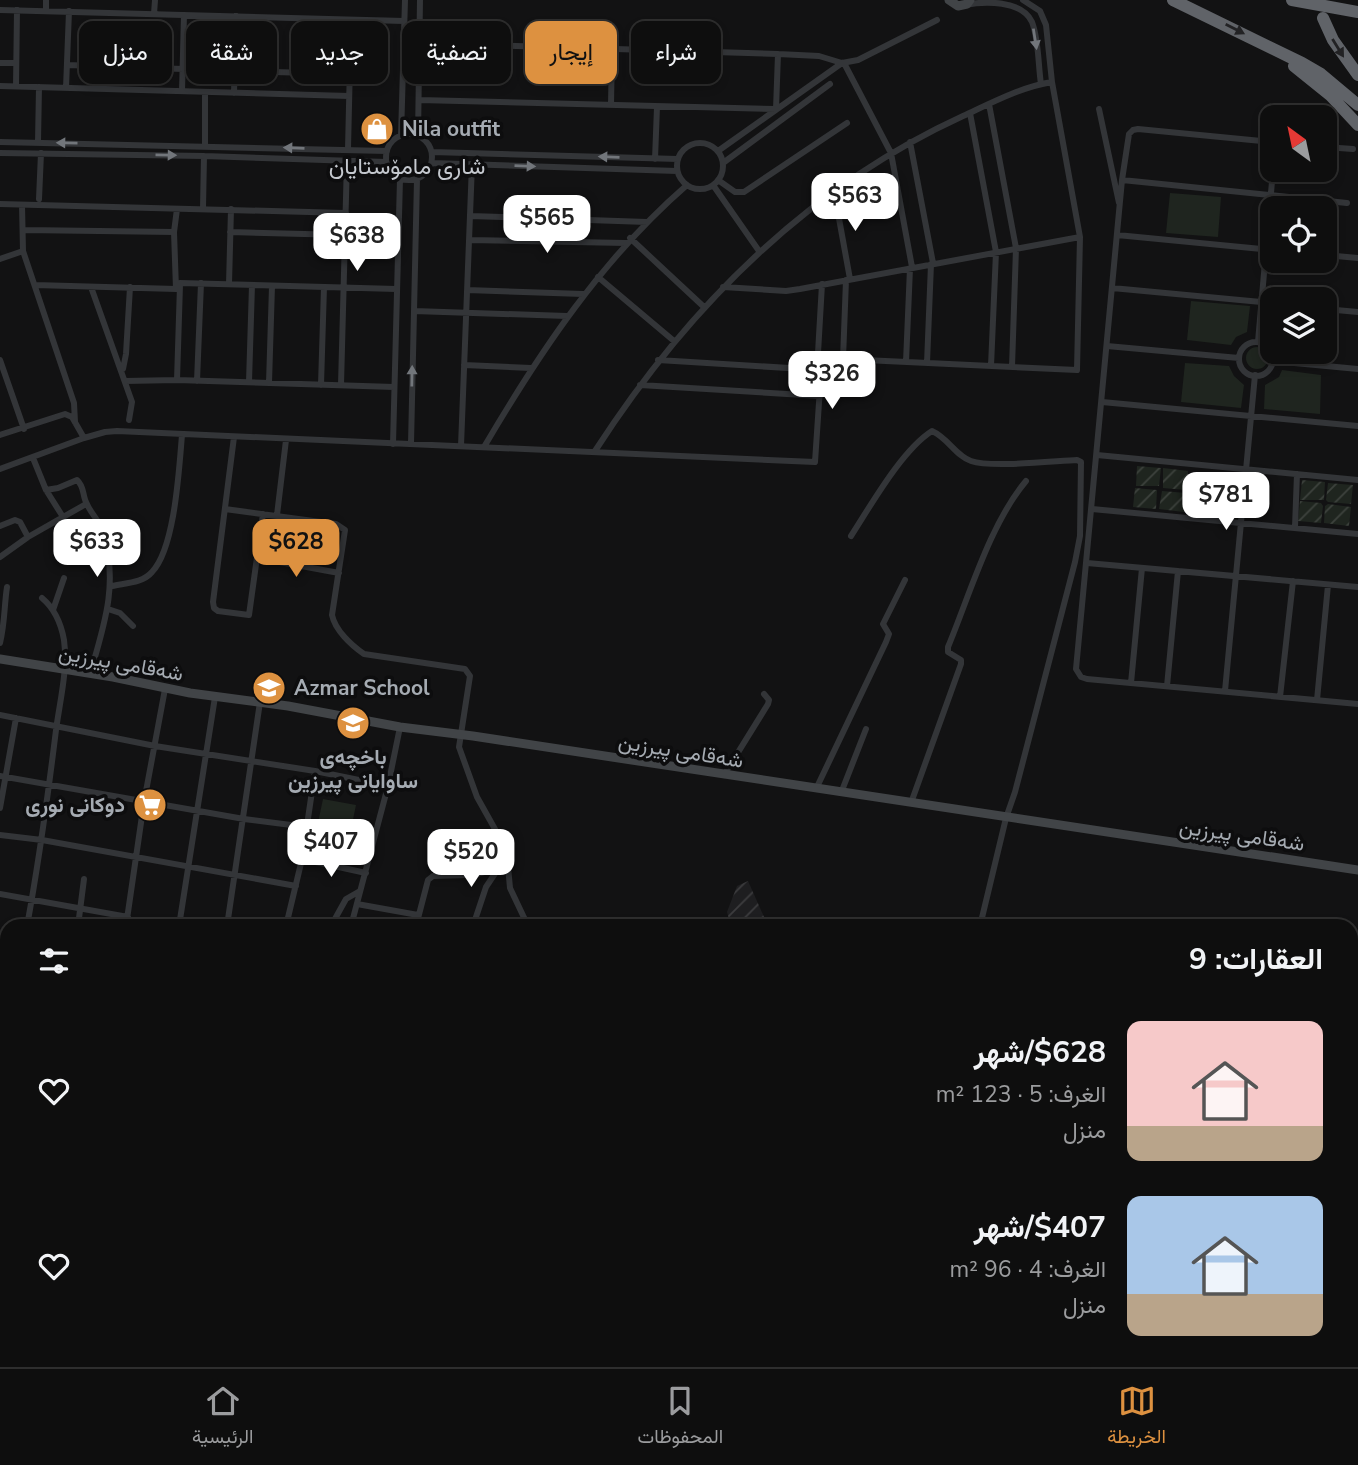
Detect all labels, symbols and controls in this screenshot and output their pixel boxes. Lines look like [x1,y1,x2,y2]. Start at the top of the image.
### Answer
chip: منزل [79,21,172,84]
chip: شقة [186,21,277,84]
chip: جديد [291,21,388,84]
chip: تصفية [402,21,511,84]
chip: إيجار [525,21,617,84]
chip: شراء [631,21,721,84]
one-way arrow [1225,23,1245,34]
one-way arrow [1030,28,1041,50]
one-way arrow [1332,38,1345,58]
north arrow [1260,105,1337,182]
map controls [1260,105,1337,364]
shop icon: Nila outfit [358,110,396,148]
place label: Nila outfit [402,115,501,143]
one-way arrow [55,137,77,149]
one-way arrow [283,142,305,153]
one-way arrow [155,150,177,161]
district label: شاری مامۆستایان [329,151,485,182]
one-way arrow [598,152,620,163]
one-way arrow [514,161,536,172]
pin: $563 [814,174,896,233]
text: $563 [827,180,883,211]
pin: $565 [506,196,588,255]
button: locate [1260,196,1337,273]
text: $565 [519,202,575,233]
pin: $638 [316,214,398,273]
text: $638 [329,220,385,251]
button: layers [1260,287,1337,364]
pin: $326 [791,352,873,411]
text: $326 [804,358,860,389]
one-way arrow [406,365,418,387]
pin: $781 [1185,472,1267,532]
text: $781 [1198,479,1254,510]
pin: $633 [56,520,138,579]
pin: $628 [255,520,337,579]
text: $633 [69,526,125,557]
text: $628 [268,526,324,557]
street label: شەقامی پیرزین [56,638,186,688]
school or university icon: Azmar School [250,669,288,707]
place label: Azmar School [294,674,430,702]
school or university icon: باخچەی ساوایانی پیرزین [334,704,372,742]
street label: شەقامی پیرزین [617,727,745,775]
place label: باخچەی ساوایانی پیرزین [288,743,418,795]
supermarket icon: دوکانی نوری [131,786,169,824]
place label: دوکانی نوری [25,791,125,819]
street label: شەقامی پیرزین [1178,812,1306,858]
pin: $407 [290,820,372,879]
text: $407 [303,826,359,857]
pin: $520 [430,830,512,889]
text: $520 [443,836,499,867]
text: العقارات: 9 [1189,939,1323,980]
icon: filters [35,942,73,980]
text: $628/شهر [974,1032,1106,1073]
icon: home [1183,1049,1267,1133]
icon: heart [35,1072,73,1110]
text: الغرف: 5 · 123 m² [936,1079,1106,1110]
text: منزل [1063,1115,1106,1146]
text: $407/شهر [974,1207,1106,1248]
icon: home [1183,1224,1267,1308]
icon: heart [35,1247,73,1285]
text: الغرف: 4 · 96 m² [950,1254,1106,1285]
text: منزل [1063,1290,1106,1321]
tab: الرئيسية [192,1382,253,1453]
tab: المحفوظات [638,1382,723,1453]
tab: الخريطة [1107,1382,1166,1453]

